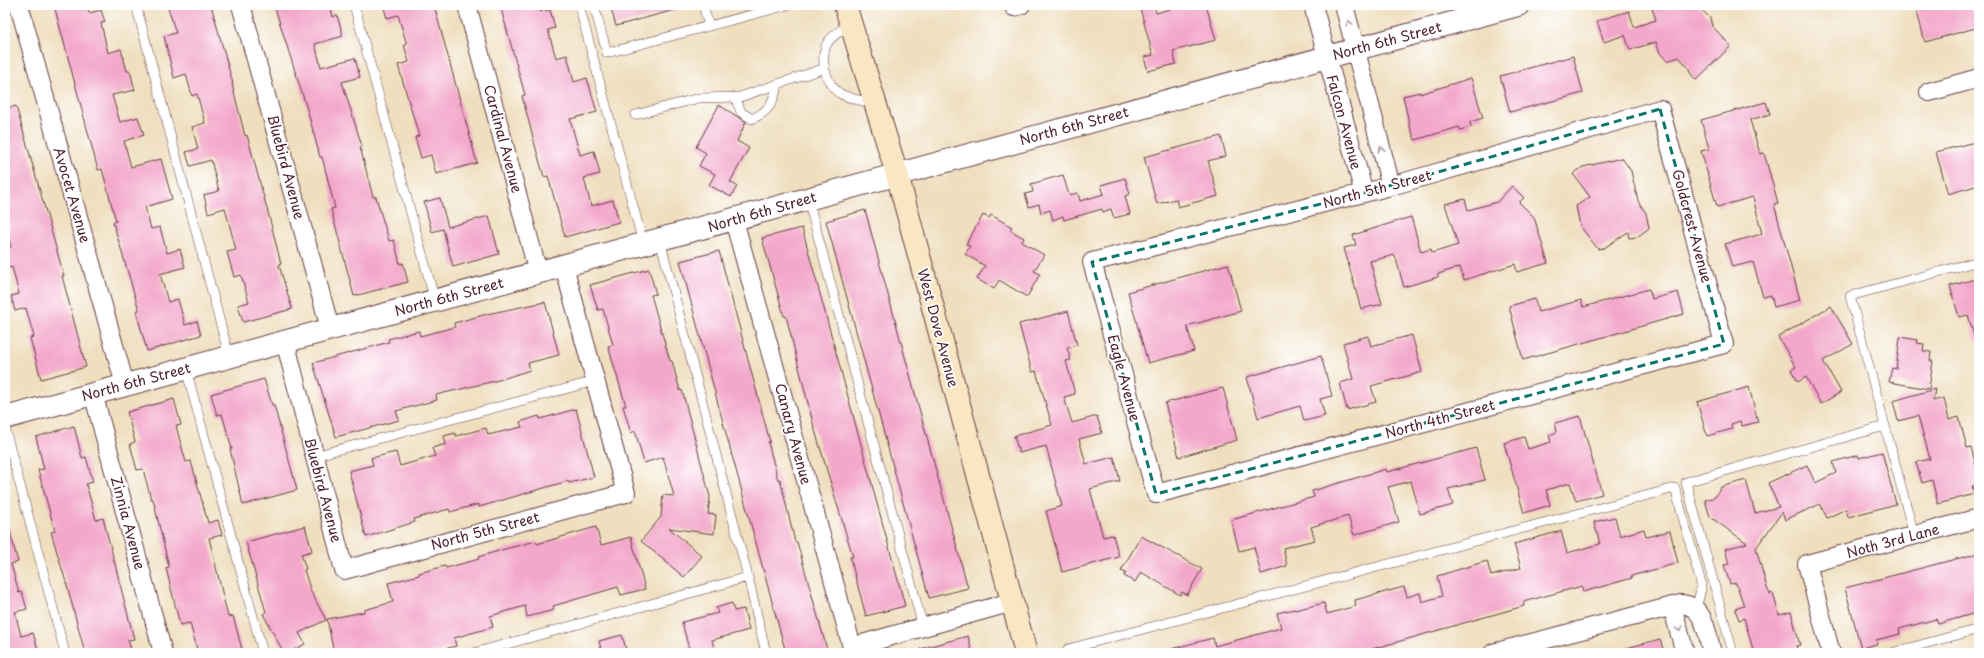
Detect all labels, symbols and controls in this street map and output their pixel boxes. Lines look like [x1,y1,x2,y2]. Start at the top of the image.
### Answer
street label: North 6th Street [1330,16,1444,65]
one-way arrow [1345,20,1353,26]
street label: Falcon Avenue [1322,72,1367,172]
street label: Cardinal Avenue [479,82,528,196]
street label: North 6th Street [1017,101,1131,150]
street label: Bluebird Avenue [262,112,311,222]
street label: Avocet Avenue [49,145,96,245]
one-way arrow [1378,145,1386,152]
street label: North 5th Street [1320,164,1434,213]
street label: Goldcrest Avenue [1667,167,1718,285]
street label: North 6th Street [705,186,819,237]
street label: West Dove Avenue [912,266,965,390]
street label: North 6th Street [392,272,506,321]
street label: Eagle Avenue [1103,332,1146,424]
street label: North 6th Street [79,357,193,406]
street label: Canary Avenue [770,381,817,487]
street label: North 4th Street [1383,394,1497,443]
street label: Bluebird Avenue [299,435,348,545]
street label: Zinnia Avenue [106,474,151,572]
street label: North 5th Street [428,506,542,555]
street label: Noth 3rd Lane [1844,518,1942,563]
one-way arrow [1674,626,1682,633]

